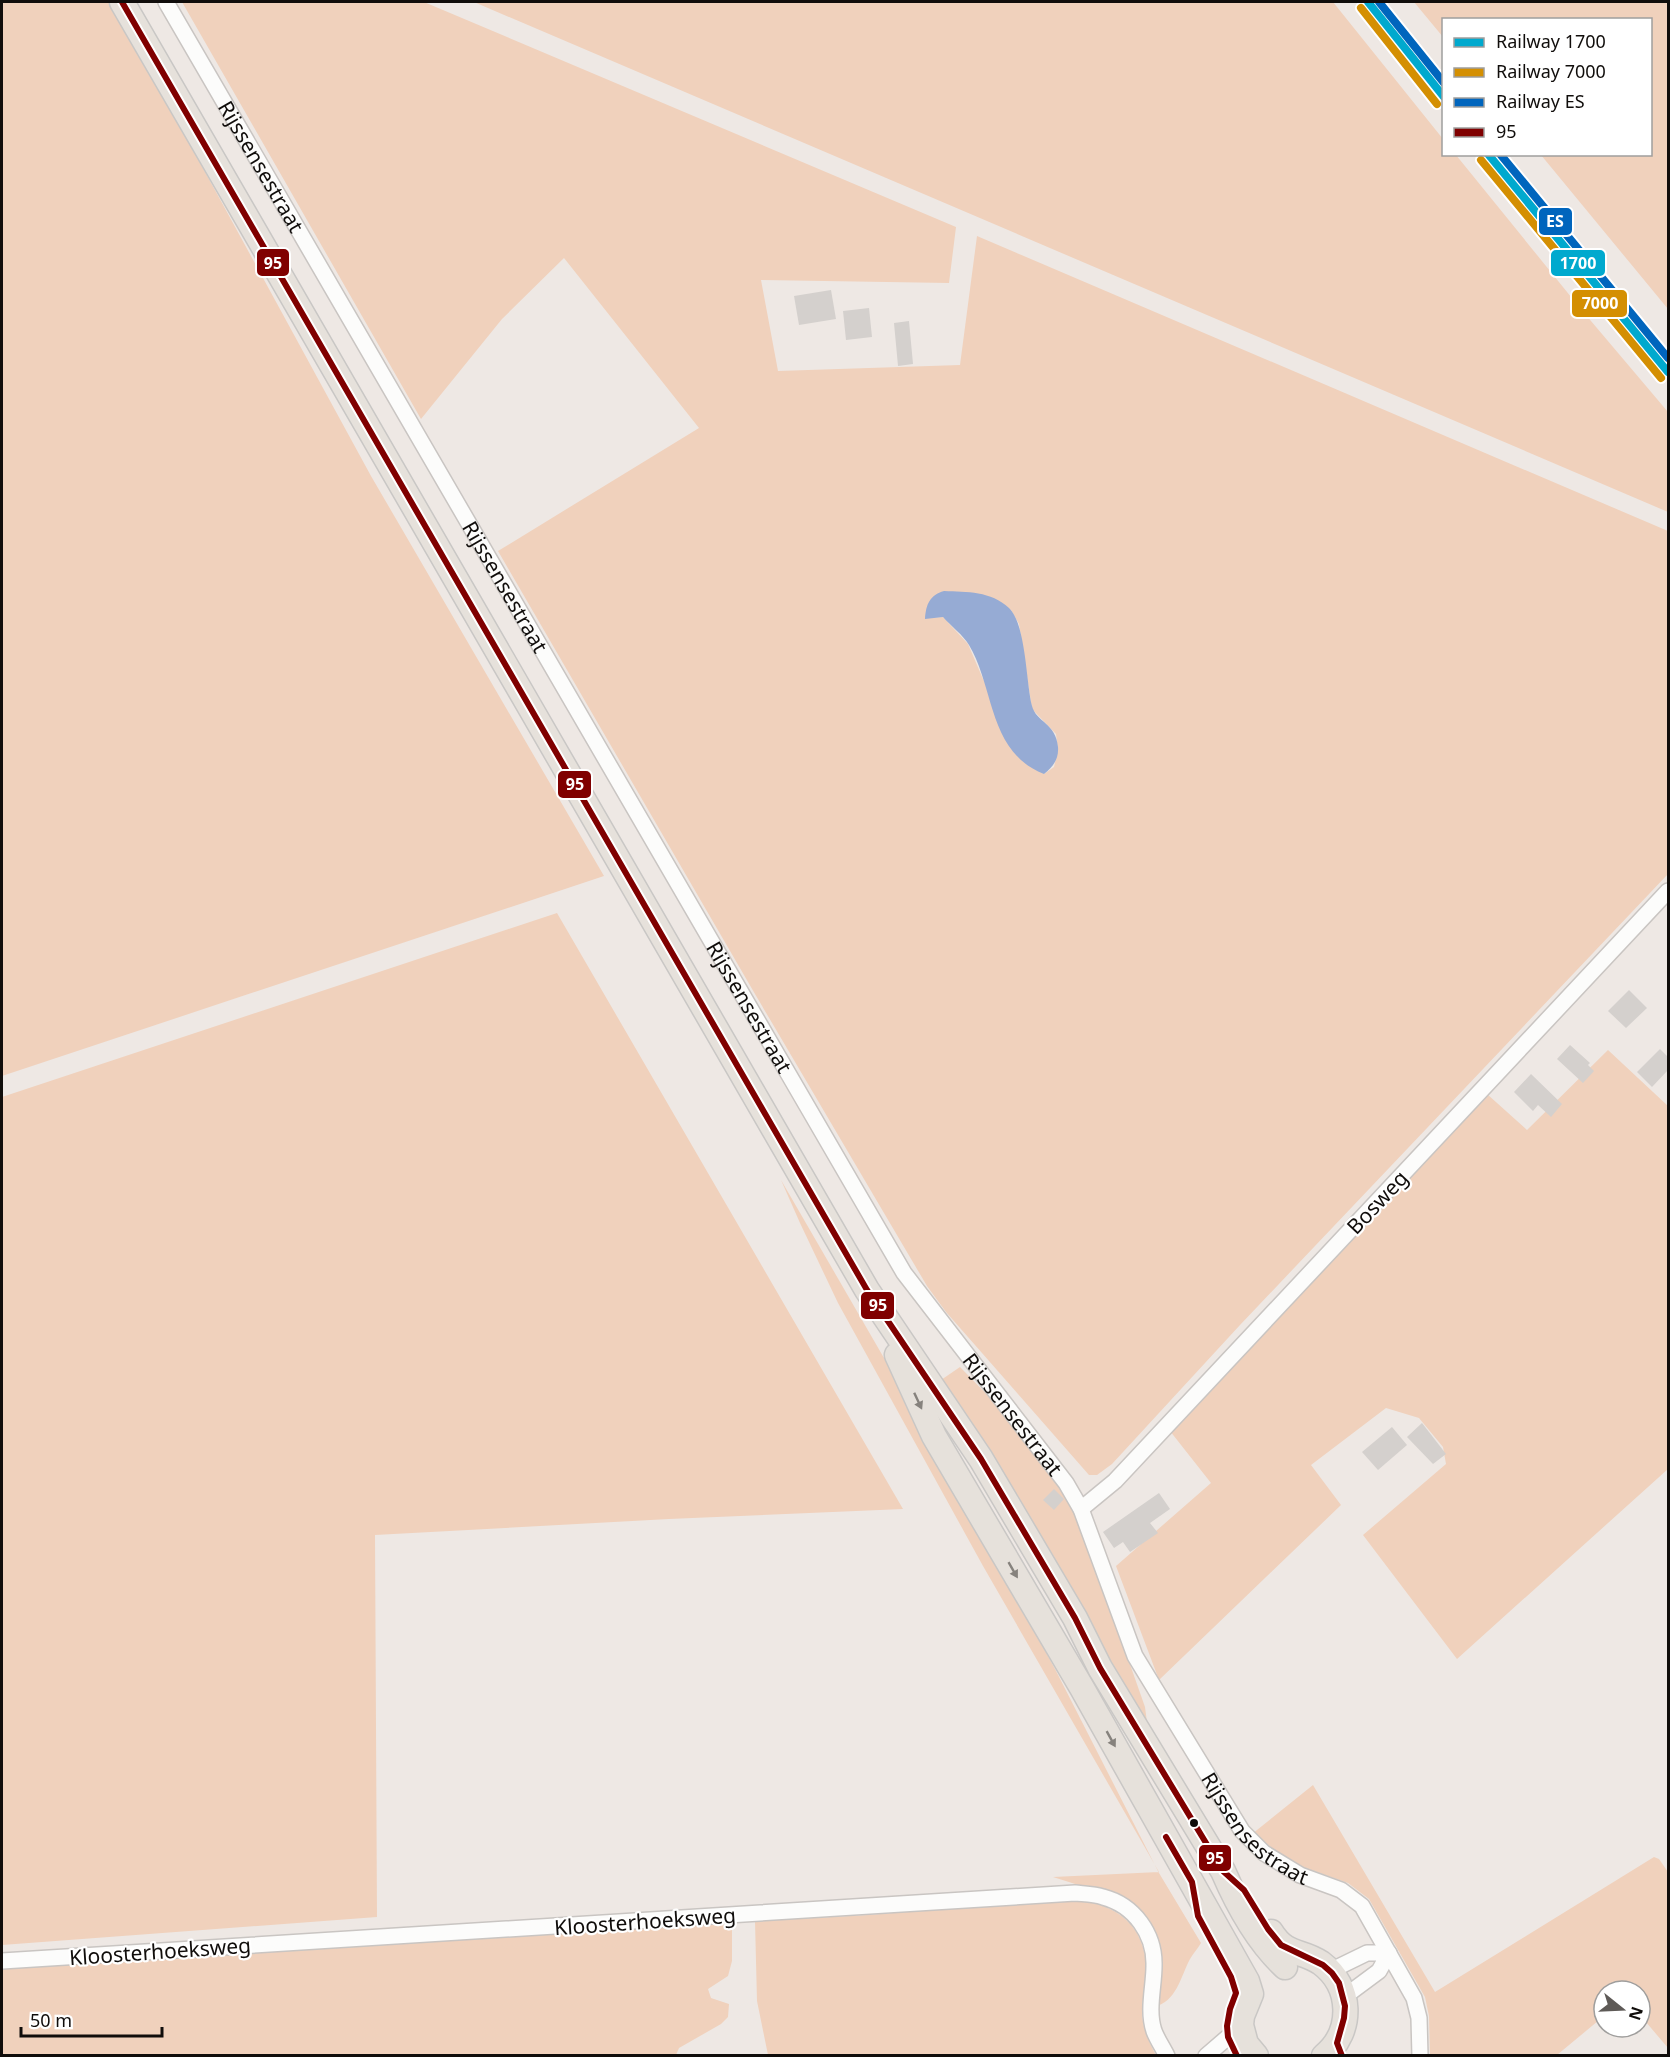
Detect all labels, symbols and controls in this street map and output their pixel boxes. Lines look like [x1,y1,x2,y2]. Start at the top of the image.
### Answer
legend [1442,18,1652,156]
text: Railway 1700 [1496,29,1606,53]
text: Railway 7000 [1496,59,1606,83]
text: Railway ES [1496,89,1585,113]
street label: Rijssensestraat [212,95,311,238]
text: 95 [1496,119,1517,143]
line badge: ES [1538,207,1573,236]
text: ES [1546,210,1564,232]
line badge: 95 [256,248,290,277]
line badge: 1700 [1550,249,1606,277]
text: 95 [264,252,282,274]
text: 1700 [1560,252,1596,274]
line badge: 7000 [1571,289,1628,318]
text: 7000 [1582,292,1618,314]
street label: Rijssensestraat [456,516,555,658]
line badge: 95 [557,770,592,799]
text: 95 [566,773,584,795]
street label: Rijssensestraat [700,936,799,1078]
street label: Bosweg [1340,1164,1414,1240]
line badge: 95 [860,1291,895,1320]
text: 95 [869,1294,887,1316]
street label: Rijssensestraat [957,1347,1069,1482]
one-way arrow [913,1392,923,1410]
one-way arrow [1008,1562,1018,1579]
one-way arrow [1106,1731,1116,1748]
street label: Rijssensestraat [1195,1767,1313,1891]
unlabelled marker [1188,1817,1200,1829]
line badge: 95 [1198,1844,1232,1872]
text: 95 [1206,1847,1224,1869]
street label: Kloosterhoeksweg [553,1901,737,1941]
street label: Kloosterhoeksweg [68,1931,252,1971]
north arrow [1592,1979,1652,2039]
scale bar [21,2000,162,2038]
text: N [1624,2004,1649,2023]
text: 50 m [30,2008,72,2032]

